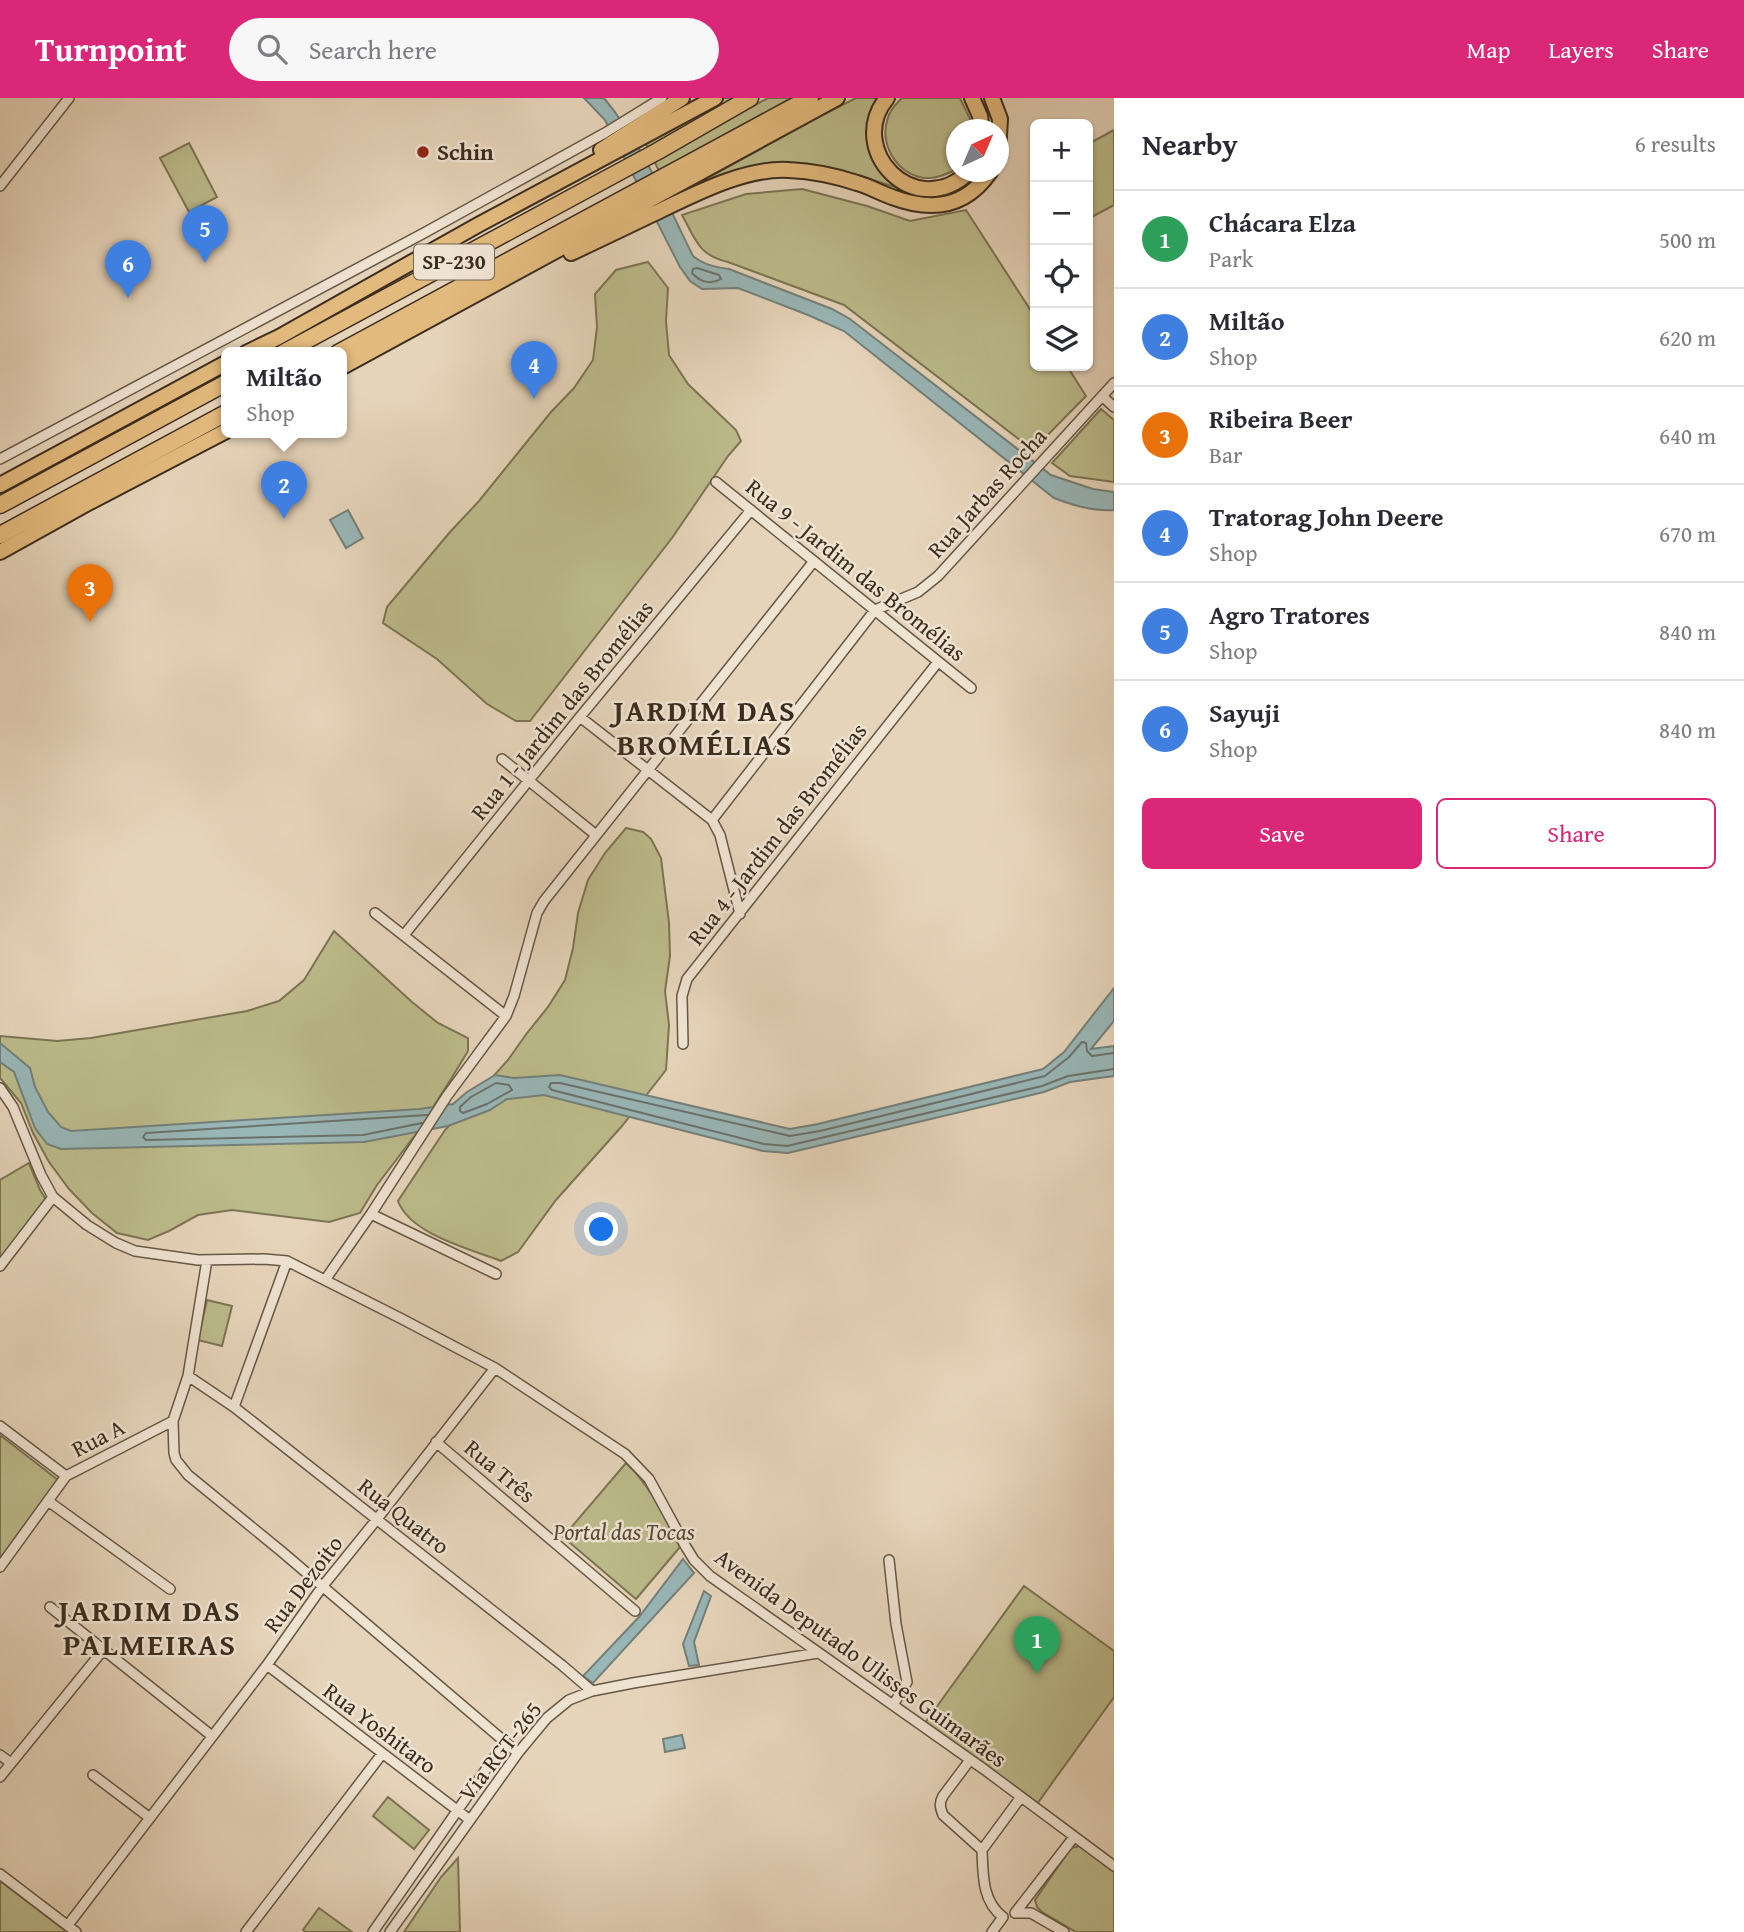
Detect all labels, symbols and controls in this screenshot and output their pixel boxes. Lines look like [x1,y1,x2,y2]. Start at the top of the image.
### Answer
search box [229,18,719,81]
text: Turnpoint [35,25,187,73]
icon: search [253,30,291,68]
text: Search here [309,30,437,69]
text: Map [1467,32,1510,67]
text: Layers [1548,32,1614,67]
text: Share [1652,32,1709,67]
north arrow [946,119,1009,182]
map controls [1030,119,1093,371]
button: + [1030,119,1093,182]
text: Nearby [1142,122,1238,166]
text: 6 results [1635,127,1716,160]
place label: Schin [437,135,494,168]
marker: Schin [415,144,431,160]
button: − [1030,182,1093,245]
text: Chácara Elza [1209,203,1356,242]
pin: 5 [182,205,228,263]
text: 1 [1159,223,1171,256]
text: 500 m [1659,223,1716,256]
pin: 6 [105,240,151,298]
text: Park [1209,242,1253,275]
road number: SP-230 [414,244,494,280]
button: locate [1030,245,1093,308]
text: Miltão [1209,301,1285,340]
button: layers [1030,308,1093,371]
text: 2 [1159,321,1171,354]
text: 620 m [1659,321,1716,354]
text: Shop [1209,340,1257,373]
pin: 4 [511,341,557,399]
popup [221,347,347,438]
text: Miltão [246,357,322,396]
text: Shop [246,396,295,429]
text: Ribeira Beer [1209,399,1353,438]
text: 3 [1159,419,1171,452]
text: 640 m [1659,419,1716,452]
street label: Rua Jarbas Rocha [919,420,1054,565]
text: Bar [1209,438,1242,471]
pin: 2 [261,461,307,519]
street label: Rua 9 - Jardim das Bromélias [739,470,973,669]
text: Tratorag John Deere [1209,497,1444,536]
text: 4 [1159,517,1171,550]
text: 670 m [1659,517,1716,550]
text: Shop [1209,536,1257,569]
pin: 3 [67,564,113,622]
street label: Rua 1 - Jardim das Bromélias [462,593,661,827]
text: Agro Tratores [1209,595,1370,634]
text: 5 [1159,615,1171,648]
text: 840 m [1659,615,1716,648]
text: Shop [1209,634,1257,667]
district label: JARDIM DAS BROMÉLIAS [608,688,797,766]
text: Sayuji [1209,693,1280,732]
text: 6 [1159,713,1171,746]
text: 840 m [1659,713,1716,746]
street label: Rua 4 - Jardim das Bromélias [679,715,874,952]
text: Shop [1209,732,1257,765]
button: Save [1142,798,1422,869]
button: Share [1436,798,1716,869]
your location [584,1212,618,1246]
street label: Rua A [66,1410,130,1465]
street label: Rua Três [458,1431,543,1510]
street label: Rua Quatro [352,1469,457,1562]
park label: Portal das Tocas [552,1515,696,1548]
street label: Rua Dezoito [255,1528,350,1639]
street label: Avenida Deputado Ulisses Guimarães [709,1540,1014,1775]
district label: JARDIM DAS PALMEIRAS [53,1588,242,1666]
pin: 1 [1014,1616,1060,1674]
street label: Rua Yoshitaro [317,1674,444,1781]
street label: Via RGT-265 [450,1694,549,1807]

